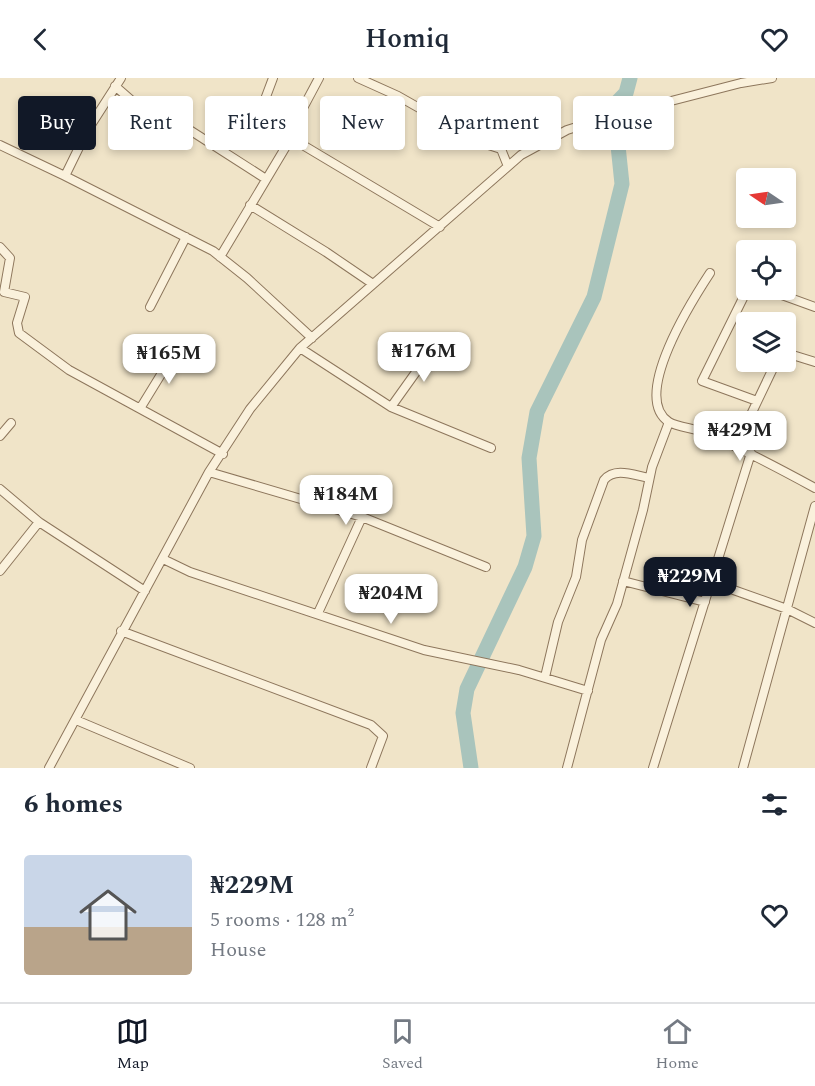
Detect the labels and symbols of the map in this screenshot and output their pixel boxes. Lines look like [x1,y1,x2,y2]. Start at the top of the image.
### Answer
north arrow [736,168,796,228]
pin: ₦176M [382,332,466,383]
pin: ₦165M [127,334,211,385]
pin: ₦429M [698,411,782,462]
pin: ₦184M [304,475,388,526]
pin: ₦229M [648,557,732,608]
pin: ₦204M [349,574,433,625]

